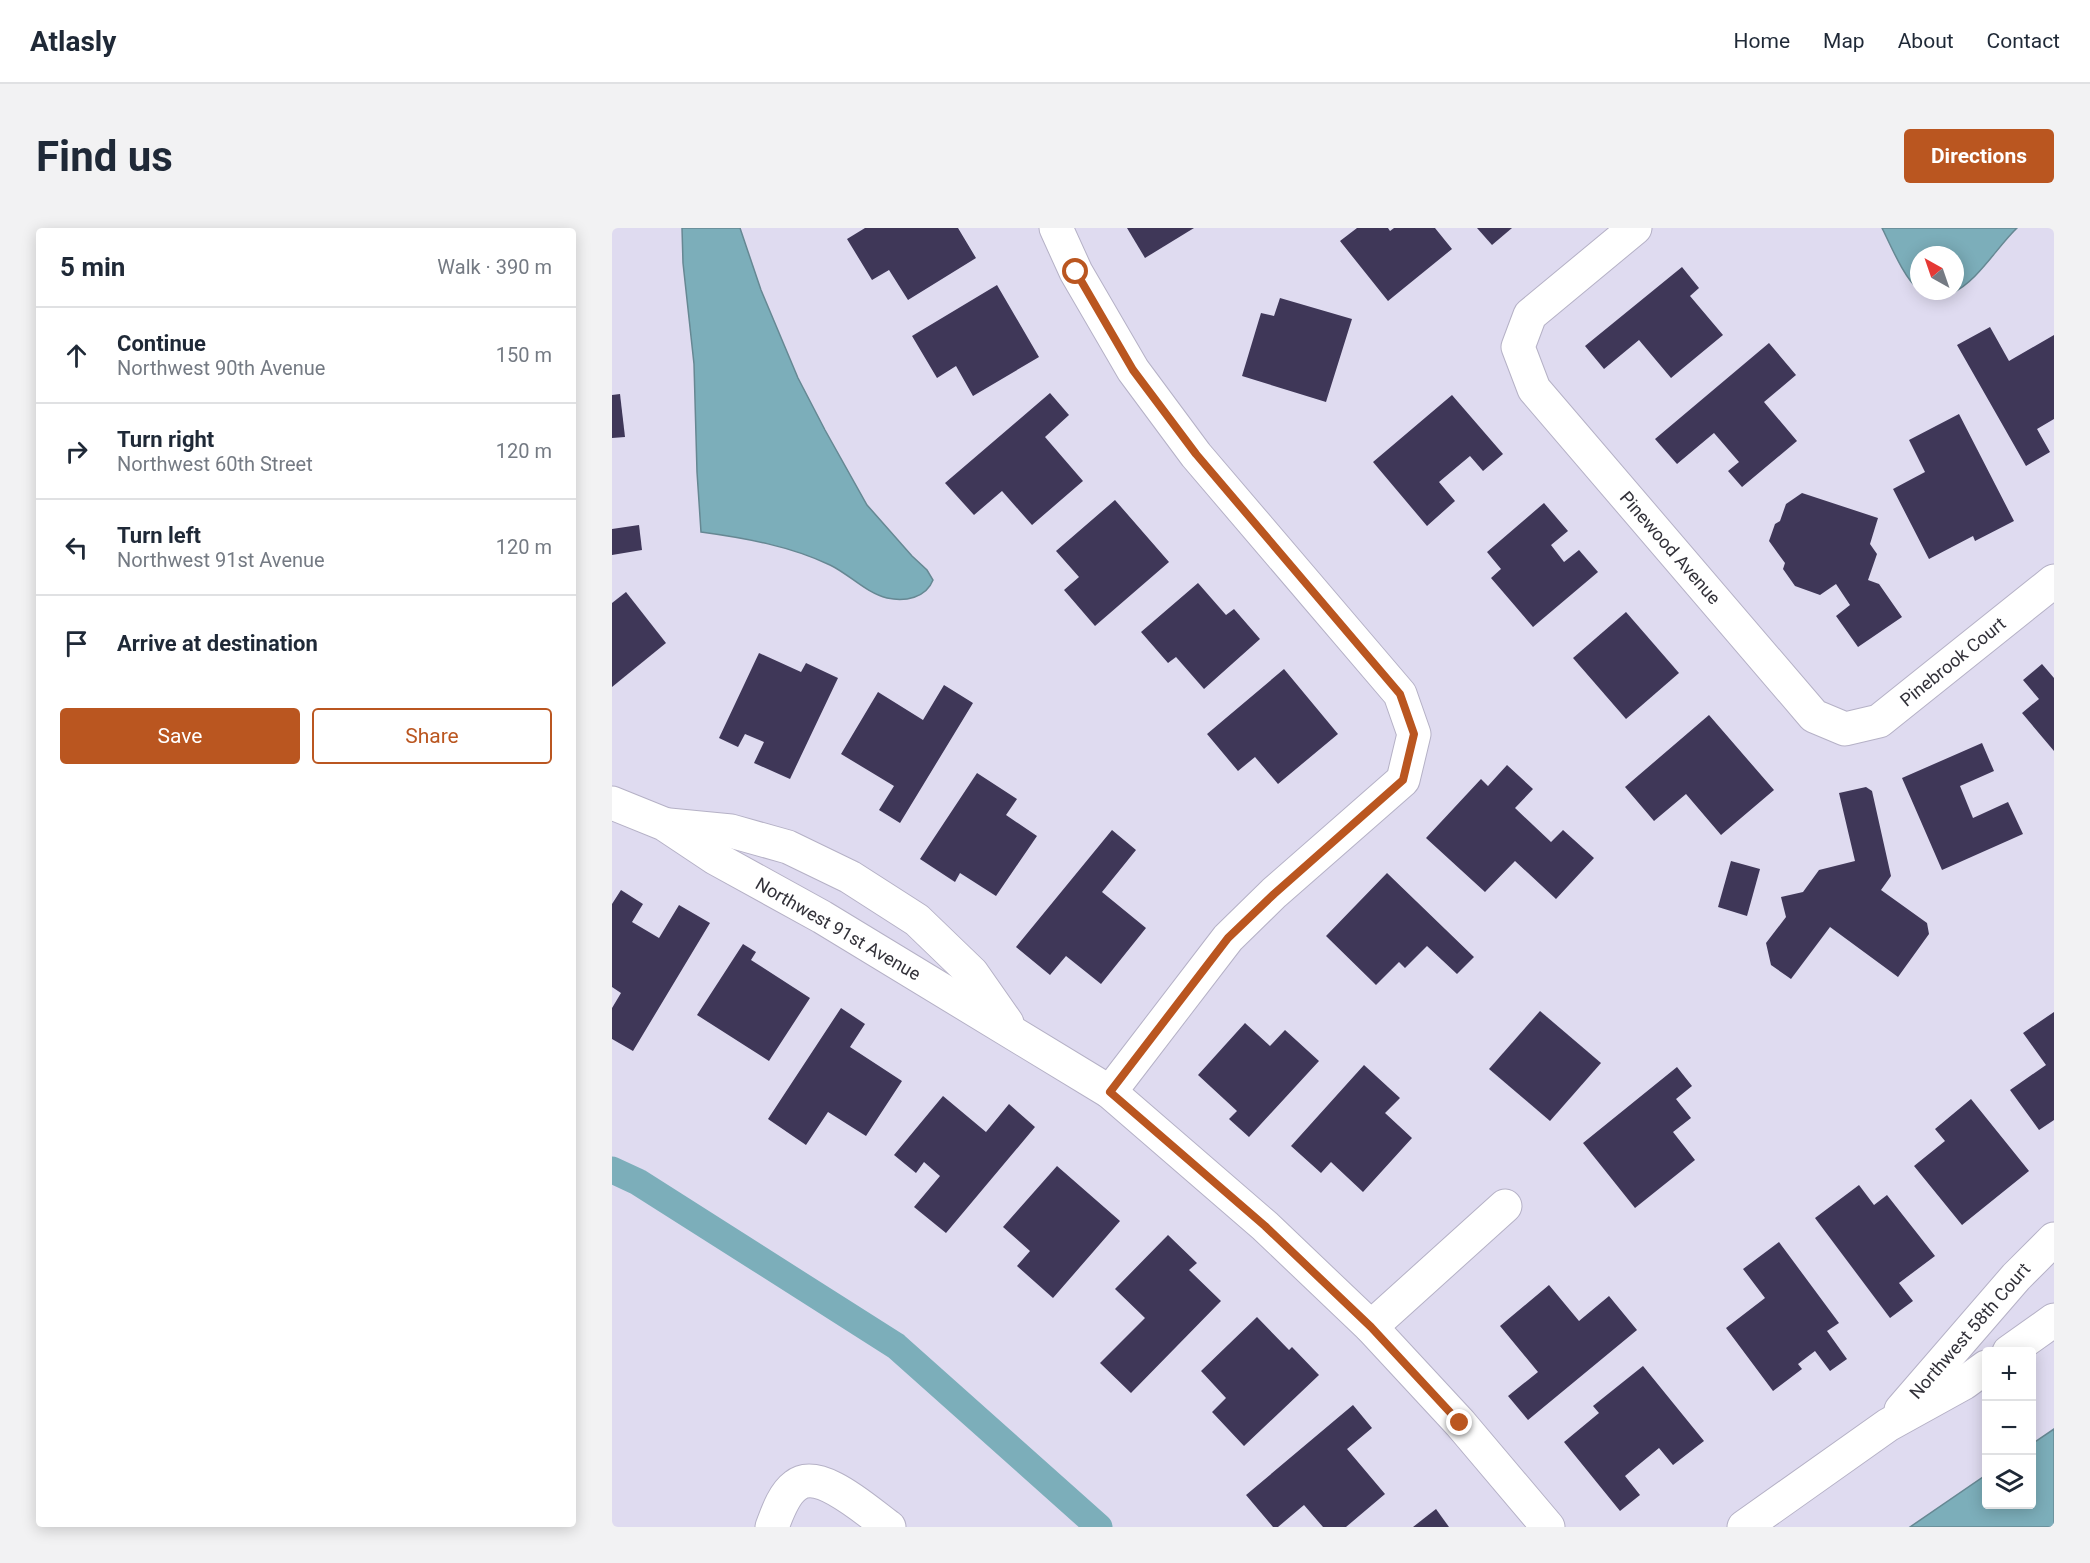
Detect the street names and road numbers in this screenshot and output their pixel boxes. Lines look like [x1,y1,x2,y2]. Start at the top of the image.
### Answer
street label: Pinewood Avenue [1616,487,1725,608]
street label: Pinebrook Court [1896,613,2010,711]
street label: Northwest 91st Avenue [752,873,924,984]
street label: Northwest 58th Court [1905,1258,2034,1403]

